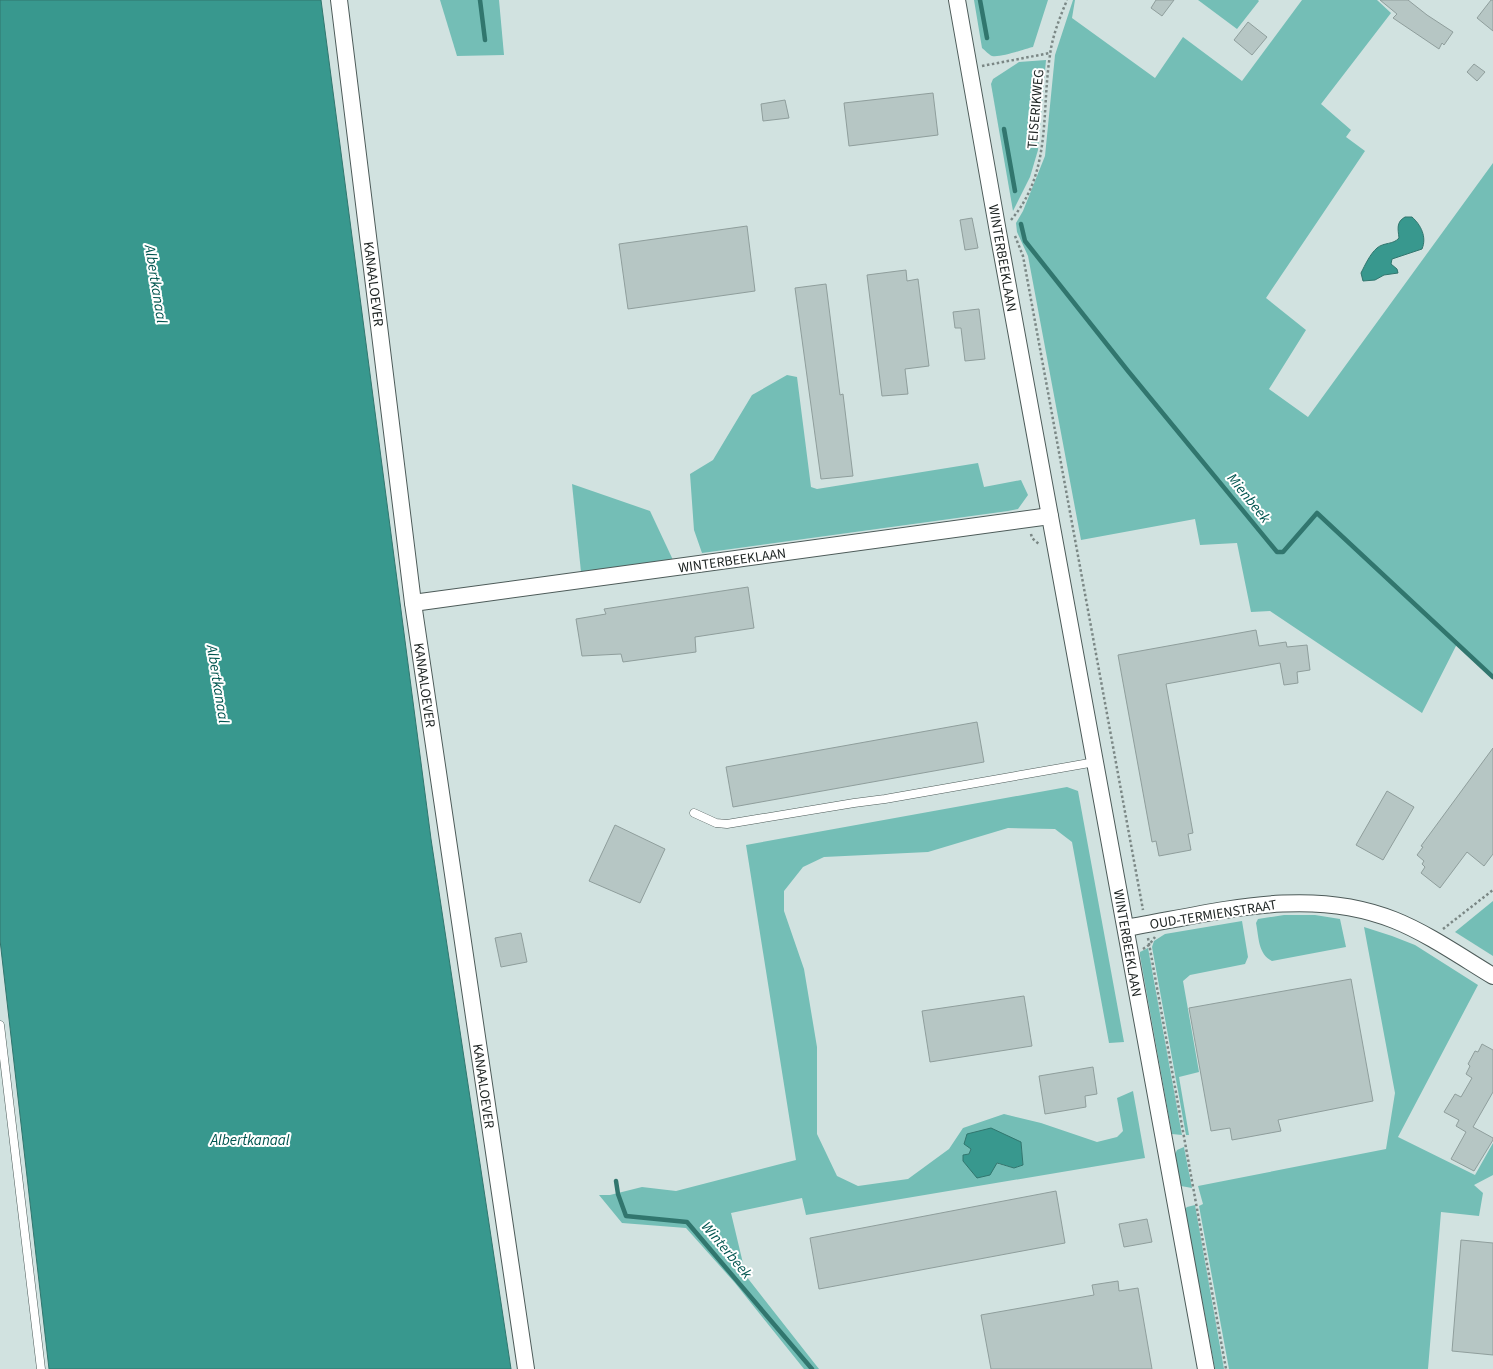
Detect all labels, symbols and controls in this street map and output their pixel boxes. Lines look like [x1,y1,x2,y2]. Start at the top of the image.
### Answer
street label: TEISERIKWEG [1023,68,1049,150]
street label: WINTERBEEKLAAN [983,203,1021,313]
street label: KANAALOEVER [358,241,388,328]
water label: Albertkanaal [139,242,172,325]
water label: Mienbeek [1222,469,1276,528]
street label: WINTERBEEKLAAN [677,544,787,578]
street label: KANAALOEVER [408,641,440,729]
water label: Albertkanaal [201,642,234,725]
street label: WINTERBEEKLAAN [1108,888,1146,998]
street label: OUD-TERMIENSTRAAT [1148,895,1279,935]
street label: KANAALOEVER [467,1042,499,1130]
water label: Albertkanaal [209,1130,290,1151]
water label: Winterbeek [696,1217,758,1284]

